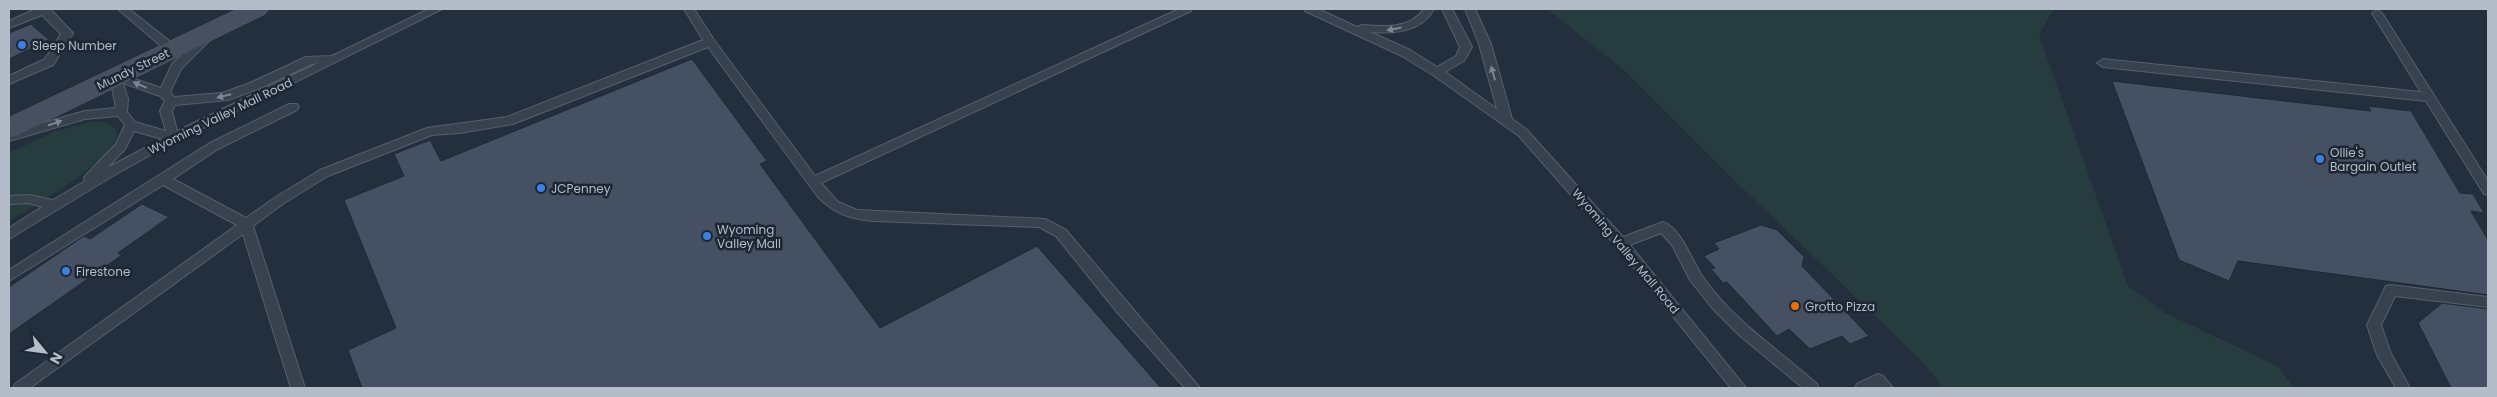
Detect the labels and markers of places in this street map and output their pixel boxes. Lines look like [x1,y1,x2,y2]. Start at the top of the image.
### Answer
place label: Sleep Number [32,37,117,54]
marker: Sleep Number [16,39,28,51]
place label: Ollie's Bargain Outlet [2330,144,2416,175]
marker: Ollie's Bargain Outlet [2314,153,2326,165]
place label: JCPenney [551,180,611,197]
marker: JCPenney [535,182,547,194]
place label: Wyoming Valley Mall [717,221,781,252]
marker: Wyoming Valley Mall [701,230,713,242]
place label: Firestone [76,263,130,280]
marker: Firestone [60,265,72,277]
place label: Grotto Pizza [1805,298,1875,315]
marker: Grotto Pizza [1789,300,1801,312]

